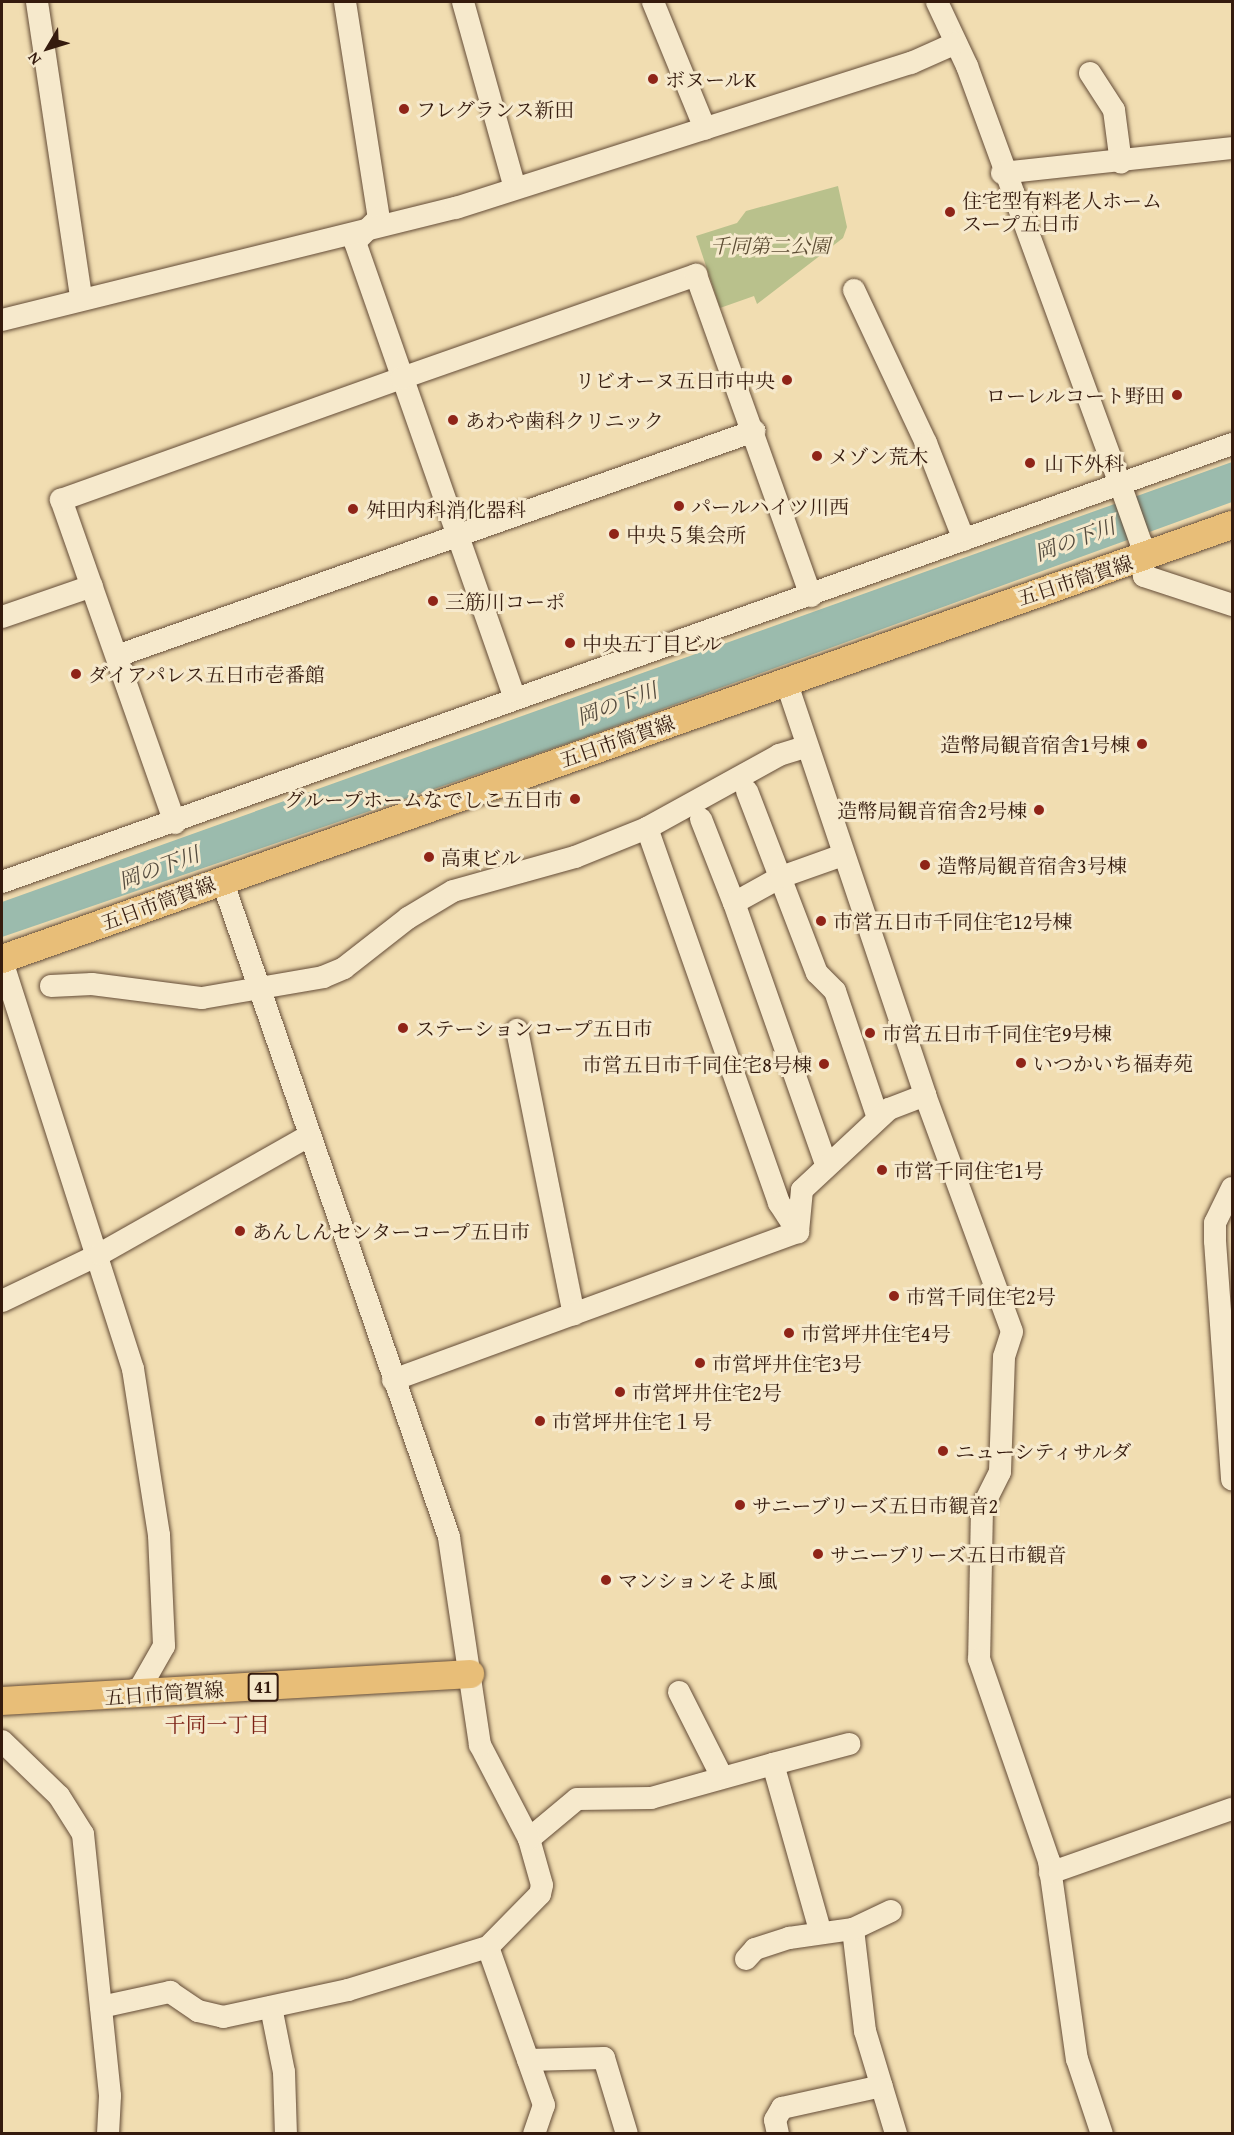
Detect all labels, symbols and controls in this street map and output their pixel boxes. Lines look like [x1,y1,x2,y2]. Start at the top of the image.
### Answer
north arrow [18,18,78,78]
text: N [21,47,47,71]
place label: ボヌールK [665,67,757,91]
marker: ボヌールK [646,72,660,86]
place label: フレグランス新田 [416,97,576,121]
marker: フレグランス新田 [397,102,411,116]
place label: 住宅型有料老人ホーム スープ五日市 [962,189,1162,236]
marker: 住宅型有料老人ホーム スープ五日市 [943,205,957,219]
park label: 千同第二公園 [710,233,830,257]
place label: リビオーヌ五日市中央 [575,368,775,392]
marker: リビオーヌ五日市中央 [780,373,794,387]
place label: ローレルコート野田 [985,383,1165,407]
marker: ローレルコート野田 [1170,388,1184,402]
place label: あわや歯科クリニック [465,408,665,432]
marker: あわや歯科クリニック [446,413,460,427]
place label: メゾン荒木 [829,444,929,468]
marker: メゾン荒木 [810,449,824,463]
place label: 山下外科 [1044,451,1124,475]
marker: 山下外科 [1021,454,1039,472]
place label: パールハイツ川西 [691,494,851,518]
place label: 舛田内科消化器科 [366,497,526,521]
marker: パールハイツ川西 [672,499,686,513]
marker: 舛田内科消化器科 [344,500,362,518]
water label: 岡の下川 [1031,514,1119,566]
place label: 中央５集会所 [626,522,746,546]
marker: 中央５集会所 [607,527,621,541]
street label: 五日市筒賀線 [1014,550,1136,610]
place label: 三筋川コーポ [445,589,565,613]
marker: 三筋川コーポ [426,594,440,608]
place label: 中央五丁目ビル [582,631,722,655]
marker: 中央五丁目ビル [563,636,577,650]
place label: ダイアパレス五日市壱番館 [88,662,328,686]
marker: ダイアパレス五日市壱番館 [69,667,83,681]
water label: 岡の下川 [573,678,661,730]
street label: 五日市筒賀線 [556,710,678,772]
place label: 造幣局観音宿舎1号棟 [940,732,1130,756]
marker: 造幣局観音宿舎1号棟 [1135,737,1149,751]
place label: グループホームなでしこ五日市 [283,787,563,811]
marker: グループホームなでしこ五日市 [568,792,582,806]
place label: 造幣局観音宿舎2号棟 [837,798,1027,822]
marker: 造幣局観音宿舎2号棟 [1032,803,1046,817]
water label: 岡の下川 [115,842,203,894]
place label: 高東ビル [441,845,521,869]
marker: 高東ビル [422,850,436,864]
place label: 造幣局観音宿舎3号棟 [937,853,1127,877]
marker: 造幣局観音宿舎3号棟 [918,858,932,872]
street label: 五日市筒賀線 [98,871,218,935]
place label: 市営五日市千同住宅12号棟 [833,909,1072,933]
marker: 市営五日市千同住宅12号棟 [814,914,828,928]
place label: ステーションコープ五日市 [415,1016,655,1040]
marker: ステーションコープ五日市 [396,1021,410,1035]
place label: 市営五日市千同住宅9号棟 [882,1021,1112,1045]
marker: 市営五日市千同住宅9号棟 [863,1026,877,1040]
place label: いつかいち福寿苑 [1033,1051,1193,1075]
place label: 市営五日市千同住宅8号棟 [582,1052,812,1076]
marker: いつかいち福寿苑 [1014,1056,1028,1070]
marker: 市営五日市千同住宅8号棟 [817,1057,831,1071]
place label: 市営千同住宅1号 [894,1158,1044,1182]
marker: 市営千同住宅1号 [875,1163,889,1177]
place label: あんしんセンターコープ五日市 [252,1219,532,1243]
marker: あんしんセンターコープ五日市 [233,1224,247,1238]
place label: 市営千同住宅2号 [906,1284,1056,1308]
marker: 市営千同住宅2号 [887,1289,901,1303]
place label: 市営坪井住宅4号 [801,1321,951,1345]
marker: 市営坪井住宅4号 [782,1326,796,1340]
place label: 市営坪井住宅3号 [712,1351,862,1375]
marker: 市営坪井住宅3号 [693,1356,707,1370]
place label: 市営坪井住宅2号 [632,1380,782,1404]
marker: 市営坪井住宅2号 [613,1385,627,1399]
place label: 市営坪井住宅１号 [552,1409,712,1433]
marker: 市営坪井住宅１号 [533,1414,547,1428]
place label: ニューシティサルダ [955,1439,1135,1463]
marker: ニューシティサルダ [936,1444,950,1458]
place label: サニーブリーズ五日市観音2 [752,1493,1002,1517]
marker: サニーブリーズ五日市観音2 [733,1498,747,1512]
place label: サニーブリーズ五日市観音 [830,1542,1070,1566]
marker: サニーブリーズ五日市観音 [811,1547,825,1561]
place label: マンションそよ風 [618,1568,778,1592]
marker: マンションそよ風 [599,1573,613,1587]
road number: 41 [246,1672,280,1702]
street label: 五日市筒賀線 [103,1677,225,1709]
district label: 千同一丁目 [165,1712,269,1738]

